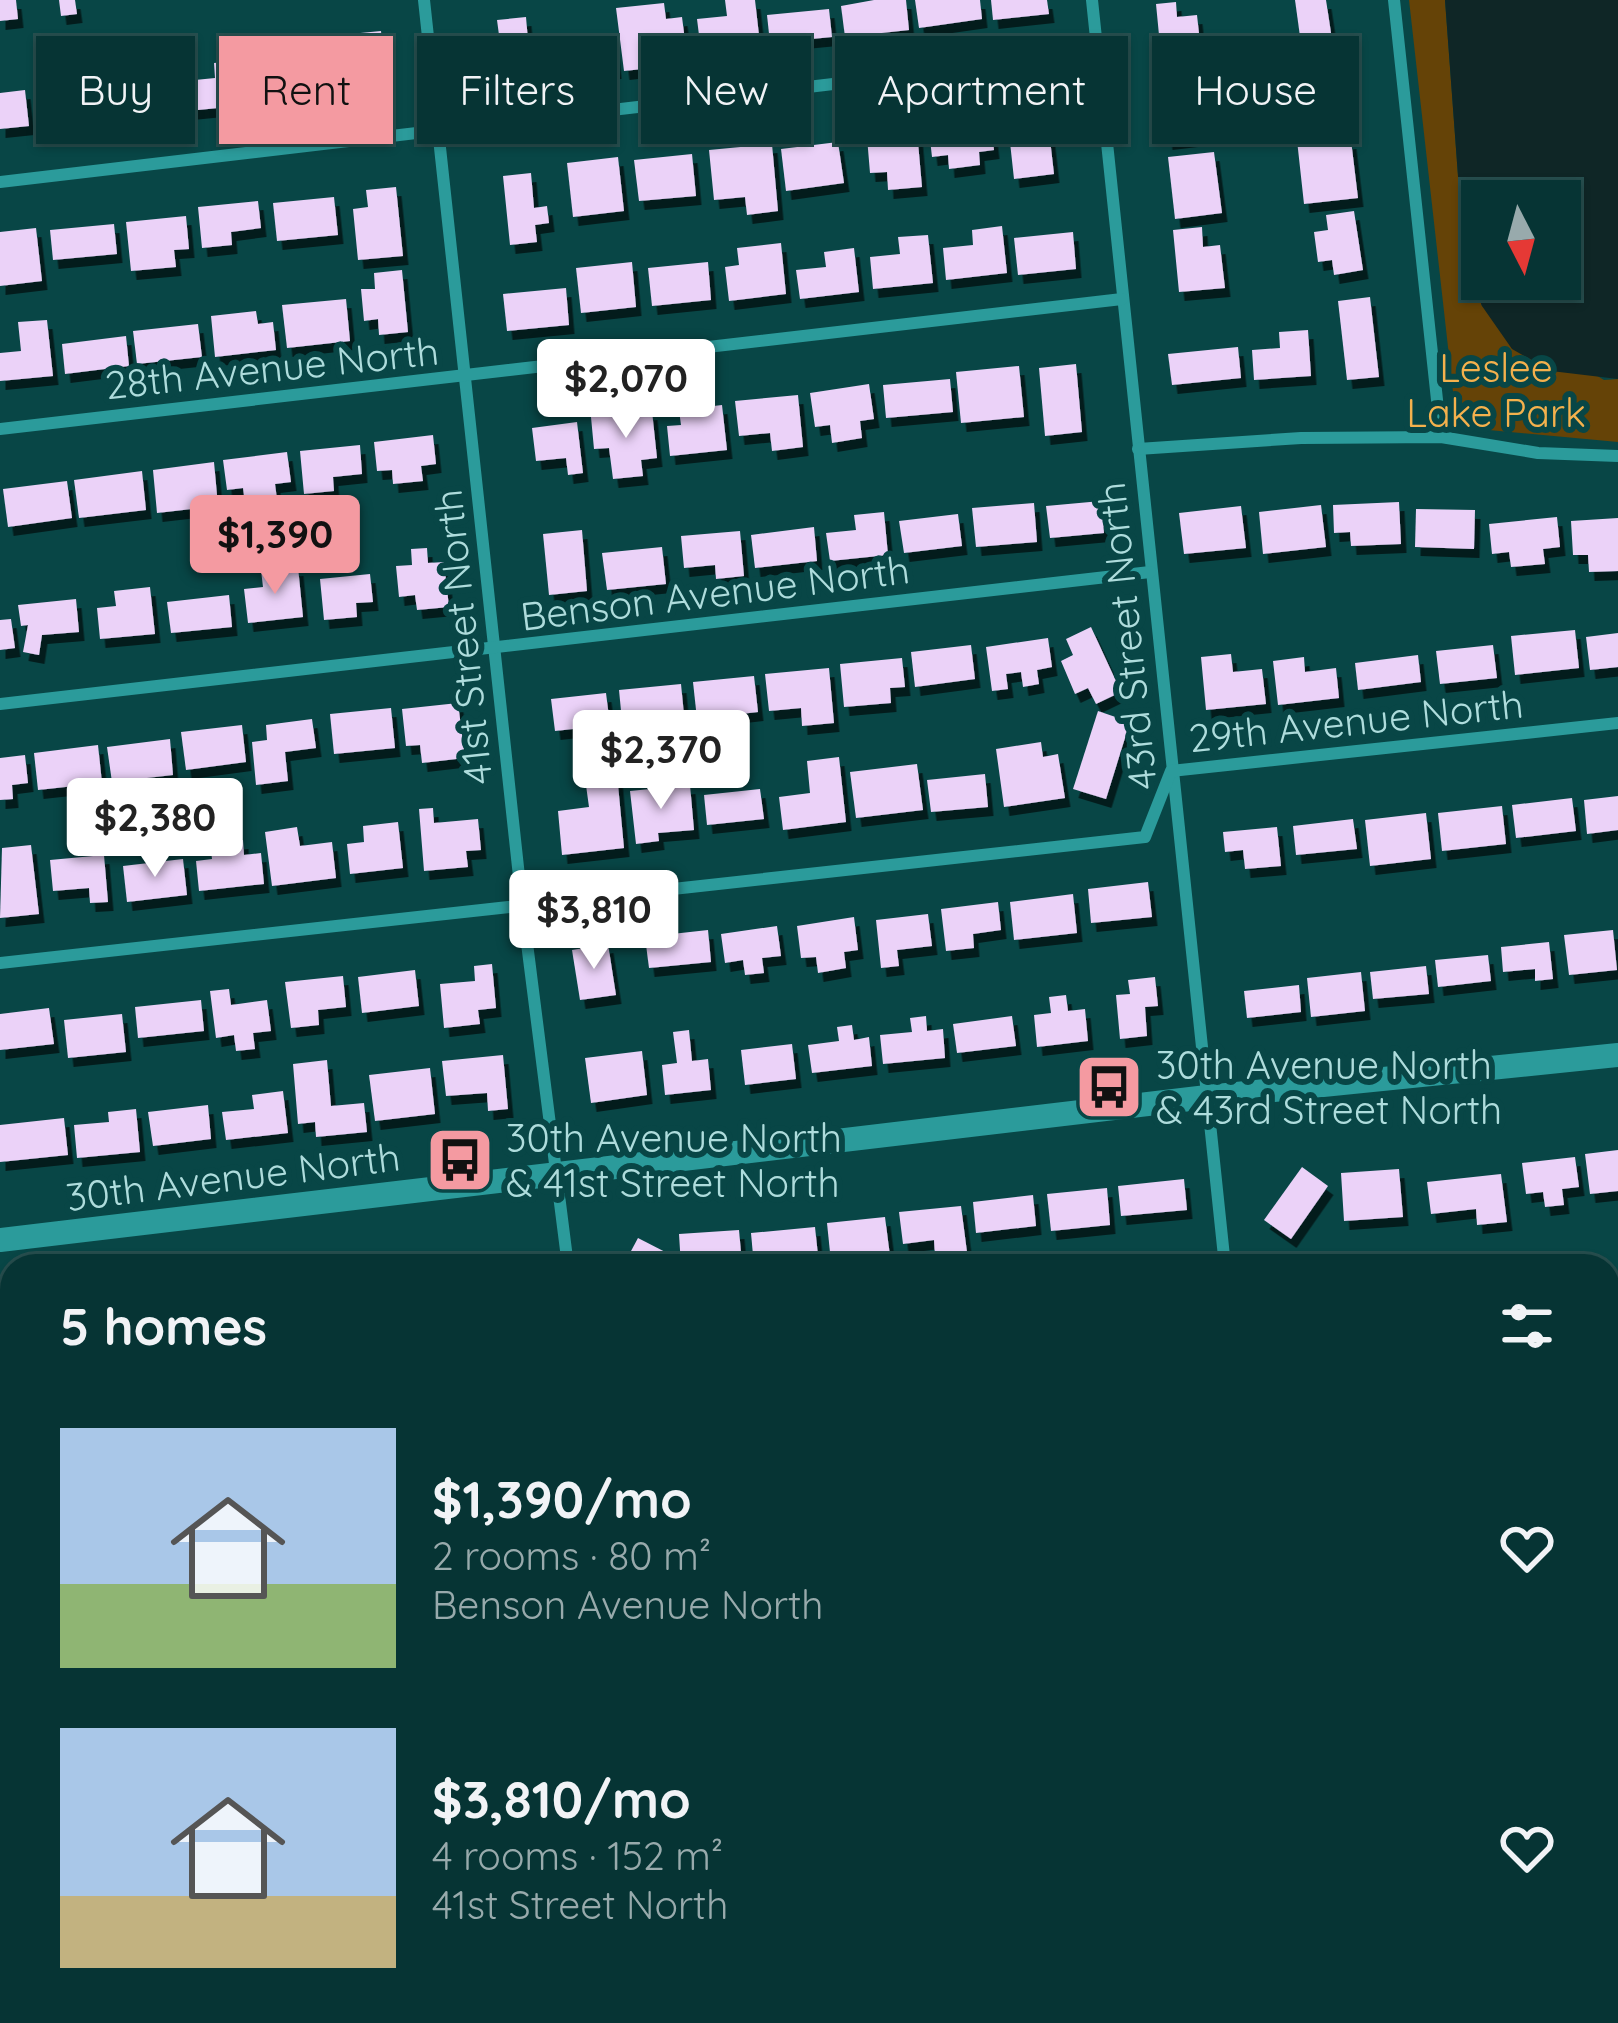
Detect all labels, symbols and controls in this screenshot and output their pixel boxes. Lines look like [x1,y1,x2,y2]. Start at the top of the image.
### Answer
chip: Buy [36,36,195,144]
chip: Rent [219,36,393,144]
chip: Filters [417,36,617,144]
chip: New [641,36,811,144]
chip: Apartment [835,36,1128,144]
chip: House [1152,36,1359,144]
north arrow [1461,180,1581,300]
map controls [1461,180,1581,300]
street label: 28th Avenue North [103,326,441,409]
pin: $2,070 [528,339,724,441]
park label: Leslee Lake Park [1406,343,1586,437]
text: $2,070 [564,353,688,402]
street label: 43rd Street North [1086,480,1167,792]
street label: 41st Street North [423,487,502,787]
pin: $1,390 [177,495,373,597]
text: $1,390 [217,509,333,558]
street label: Benson Avenue North [518,544,912,641]
street label: 29th Avenue North [1186,679,1525,762]
pin: $2,370 [563,710,759,812]
text: $2,370 [600,724,722,773]
pin: $2,380 [57,778,253,880]
text: $2,380 [94,792,216,841]
pin: $3,810 [496,870,692,972]
text: $3,810 [536,884,652,933]
place label: 30th Avenue North & 43rd Street North [1156,1040,1502,1134]
bus stop icon: 30th Avenue North & 43rd Street North [1074,1052,1144,1122]
place label: 30th Avenue North & 41st Street North [506,1113,842,1207]
bus stop icon: 30th Avenue North & 41st Street North [425,1125,495,1195]
street label: 30th Avenue North [63,1132,403,1221]
icon: filters [1494,1293,1560,1359]
text: 5 homes [60,1294,267,1358]
text: $1,390/mo [432,1467,692,1531]
icon: home [156,1476,300,1620]
icon: heart [1494,1515,1560,1581]
text: 2 rooms · 80 m² [432,1531,711,1580]
text: Benson Avenue North [432,1580,823,1629]
text: $3,810/mo [432,1767,691,1831]
icon: home [156,1776,300,1920]
icon: heart [1494,1815,1560,1881]
text: 4 rooms · 152 m² [432,1831,723,1880]
text: 41st Street North [432,1880,728,1929]

